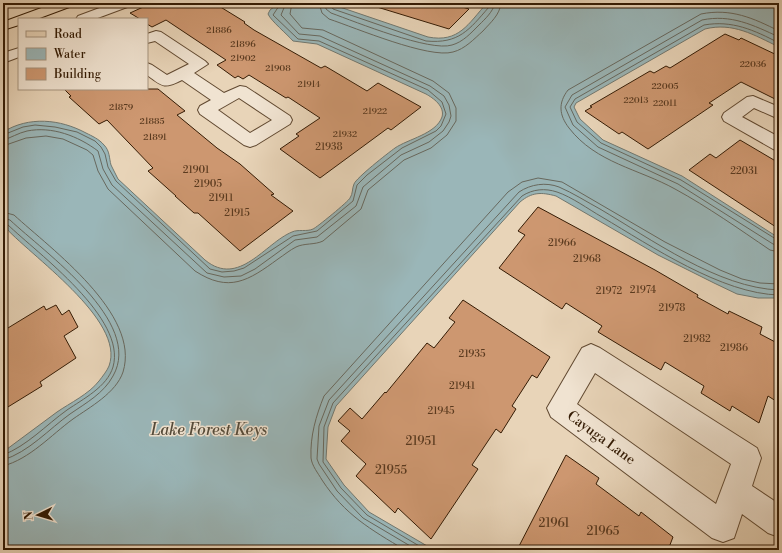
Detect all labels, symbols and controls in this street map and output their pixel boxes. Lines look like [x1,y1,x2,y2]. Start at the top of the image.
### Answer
legend [18,18,148,90]
house number: 21886 [206,25,232,36]
text: Road [54,27,82,42]
house number: 21896 [230,39,256,50]
text: Water [53,47,86,62]
house number: 21902 [230,53,256,64]
house number: 22036 [740,59,767,70]
house number: 21908 [265,63,291,74]
text: Building [53,67,102,82]
house number: 21914 [298,79,321,90]
house number: 22005 [651,81,679,92]
house number: 22013 [624,95,648,106]
house number: 22011 [653,98,677,109]
house number: 21879 [109,102,134,113]
house number: 21922 [363,106,387,117]
house number: 21885 [140,116,165,127]
house number: 21932 [333,129,357,140]
house number: 21891 [143,132,167,143]
house number: 21938 [315,141,343,153]
house number: 21901 [183,164,210,176]
house number: 22031 [730,165,758,177]
house number: 21905 [194,178,222,190]
house number: 21911 [209,192,234,204]
house number: 21915 [224,207,250,219]
house number: 21966 [548,237,576,249]
house number: 21968 [573,253,601,265]
house number: 21974 [630,284,656,296]
house number: 21972 [596,285,623,297]
house number: 21978 [659,302,685,314]
house number: 21982 [683,333,711,345]
house number: 21986 [720,342,748,354]
house number: 21935 [459,348,486,360]
house number: 21941 [449,380,476,392]
house number: 21945 [427,405,455,417]
street label: Cayuga Lane [563,407,639,469]
water label: Lake Forest Keys [150,420,267,440]
house number: 21951 [406,434,437,449]
house number: 21955 [375,463,407,478]
north arrow [18,495,58,535]
text: N [22,511,36,521]
house number: 21961 [538,516,570,531]
house number: 21965 [587,524,620,539]

